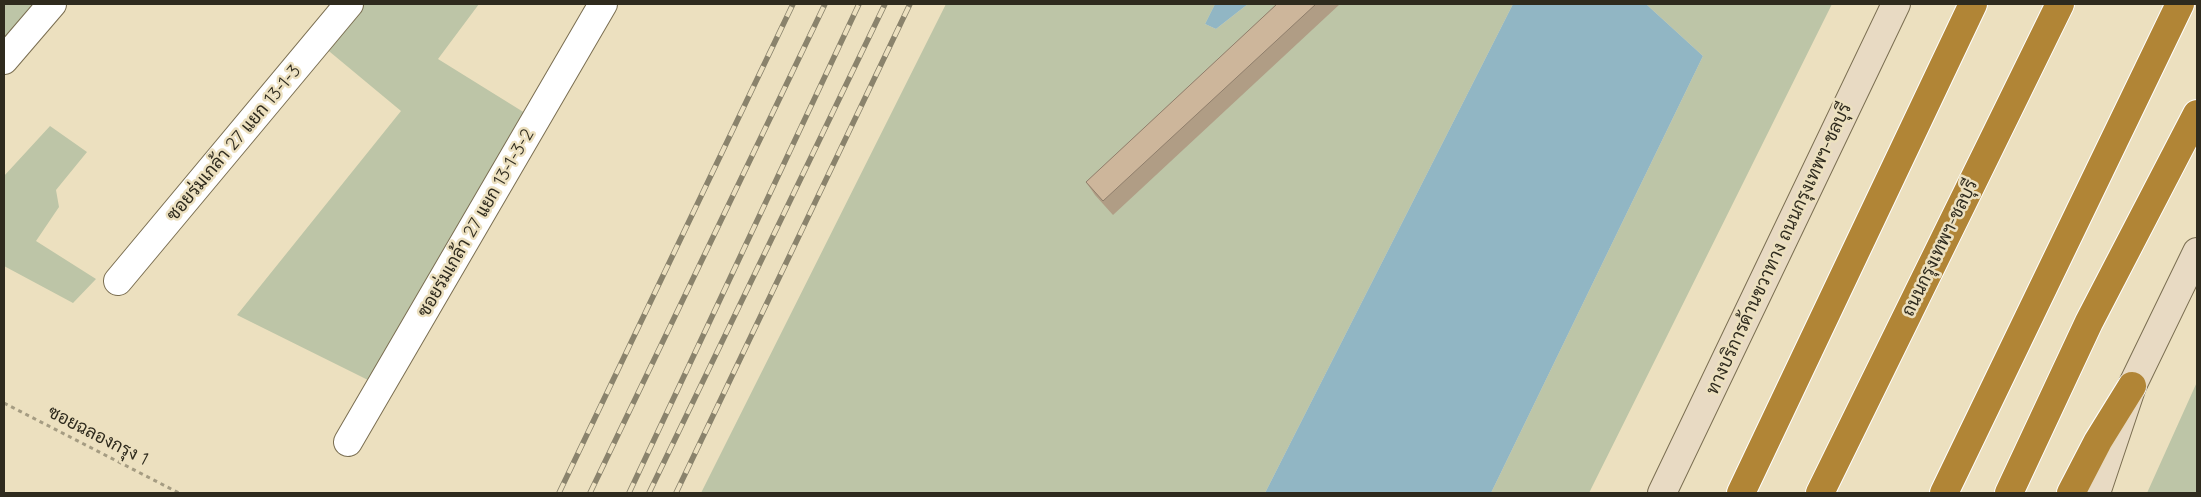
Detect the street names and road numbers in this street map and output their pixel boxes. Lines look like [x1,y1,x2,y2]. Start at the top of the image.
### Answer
street label: ซอยร่มเกล้า 27 แยก 13-1-3 [162,61,306,225]
street label: ทางบริการด้านขวาทาง ถนนกรุงเทพฯ-ชลบุรี [1702,100,1856,398]
street label: ซอยร่มเกล้า 27 แยก 13-1-3-2 [413,125,539,321]
street label: ถนนกรุงเทพฯ-ชลบุรี [1898,176,1982,320]
street label: ซอยฉลองกรุง 1 [44,401,152,471]

